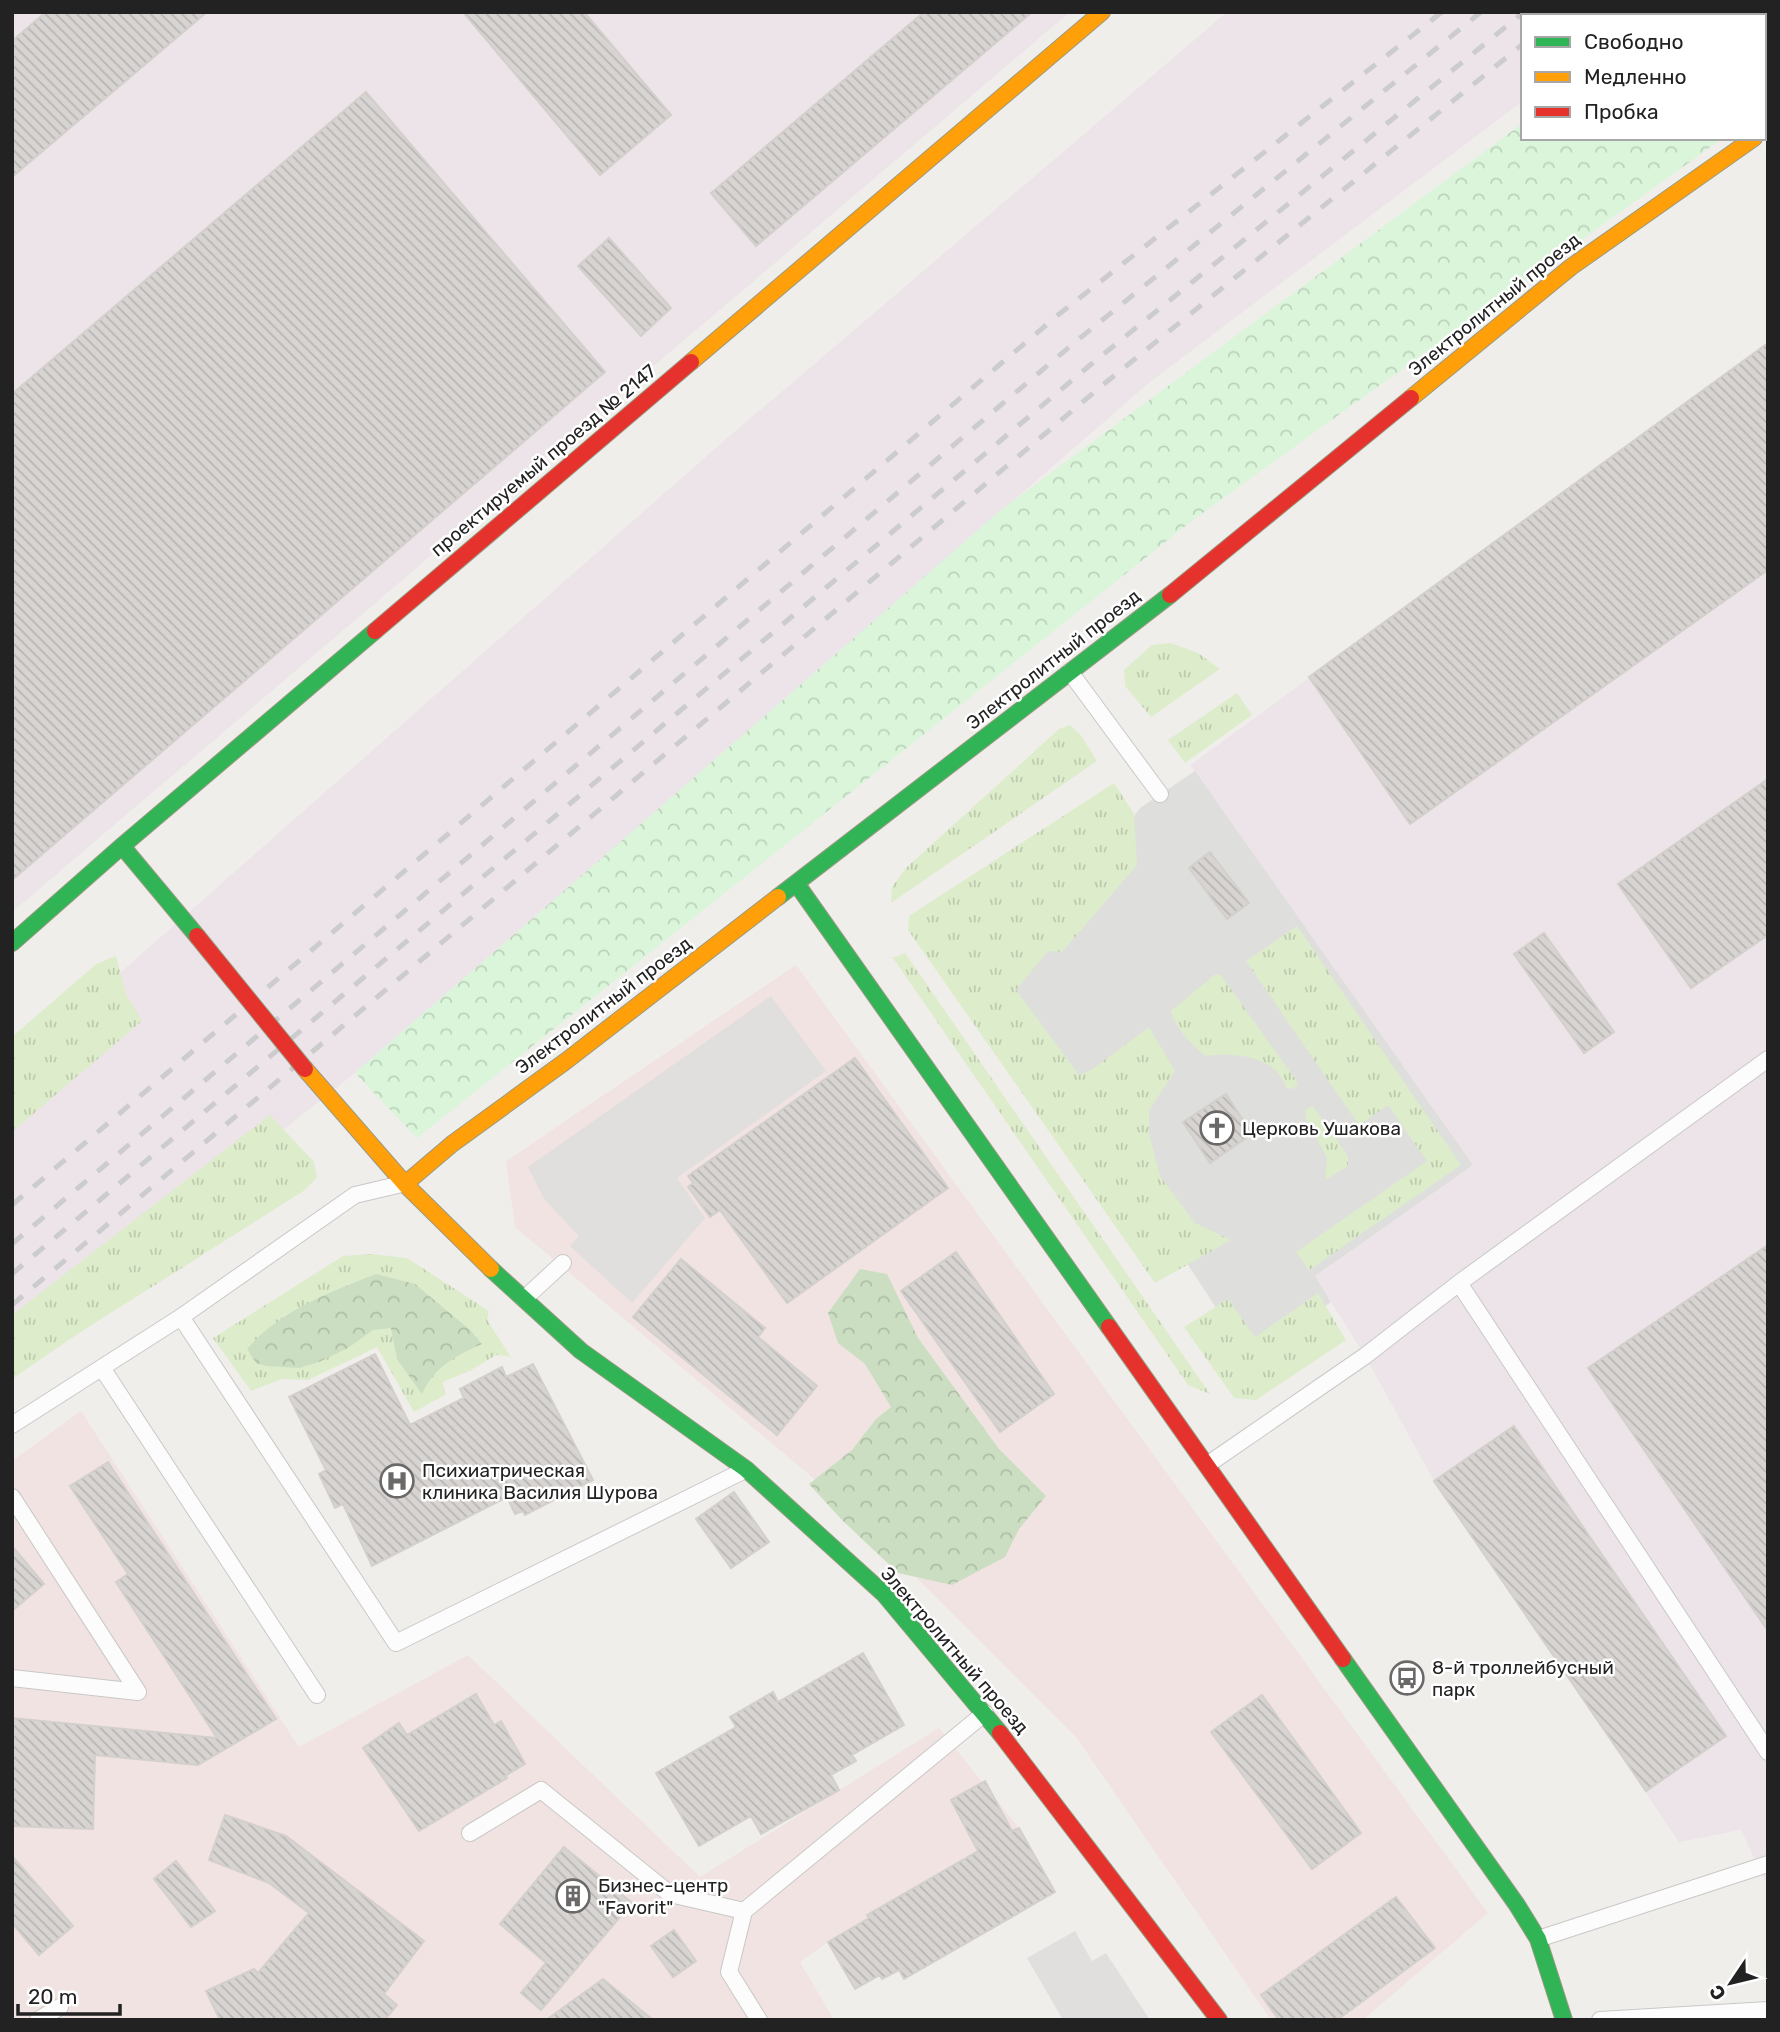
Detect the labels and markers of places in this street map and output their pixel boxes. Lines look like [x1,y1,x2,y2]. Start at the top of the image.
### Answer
church icon: Церковь Ушакова [1198,1109,1236,1147]
place label: Церковь Ушакова [1242,1117,1401,1140]
place label: Психиатрическая клиника Василия Шурова [422,1459,658,1504]
hospital icon: Психиатрическая клиника Василия Шурова [378,1462,416,1500]
place label: 8-й троллейбусный парк [1432,1656,1614,1701]
bus stop icon: 8-й троллейбусный парк [1388,1659,1426,1697]
place label: Бизнес-центр "Favorit" [598,1874,728,1919]
building icon: Бизнес-центр "Favorit" [554,1877,592,1915]

